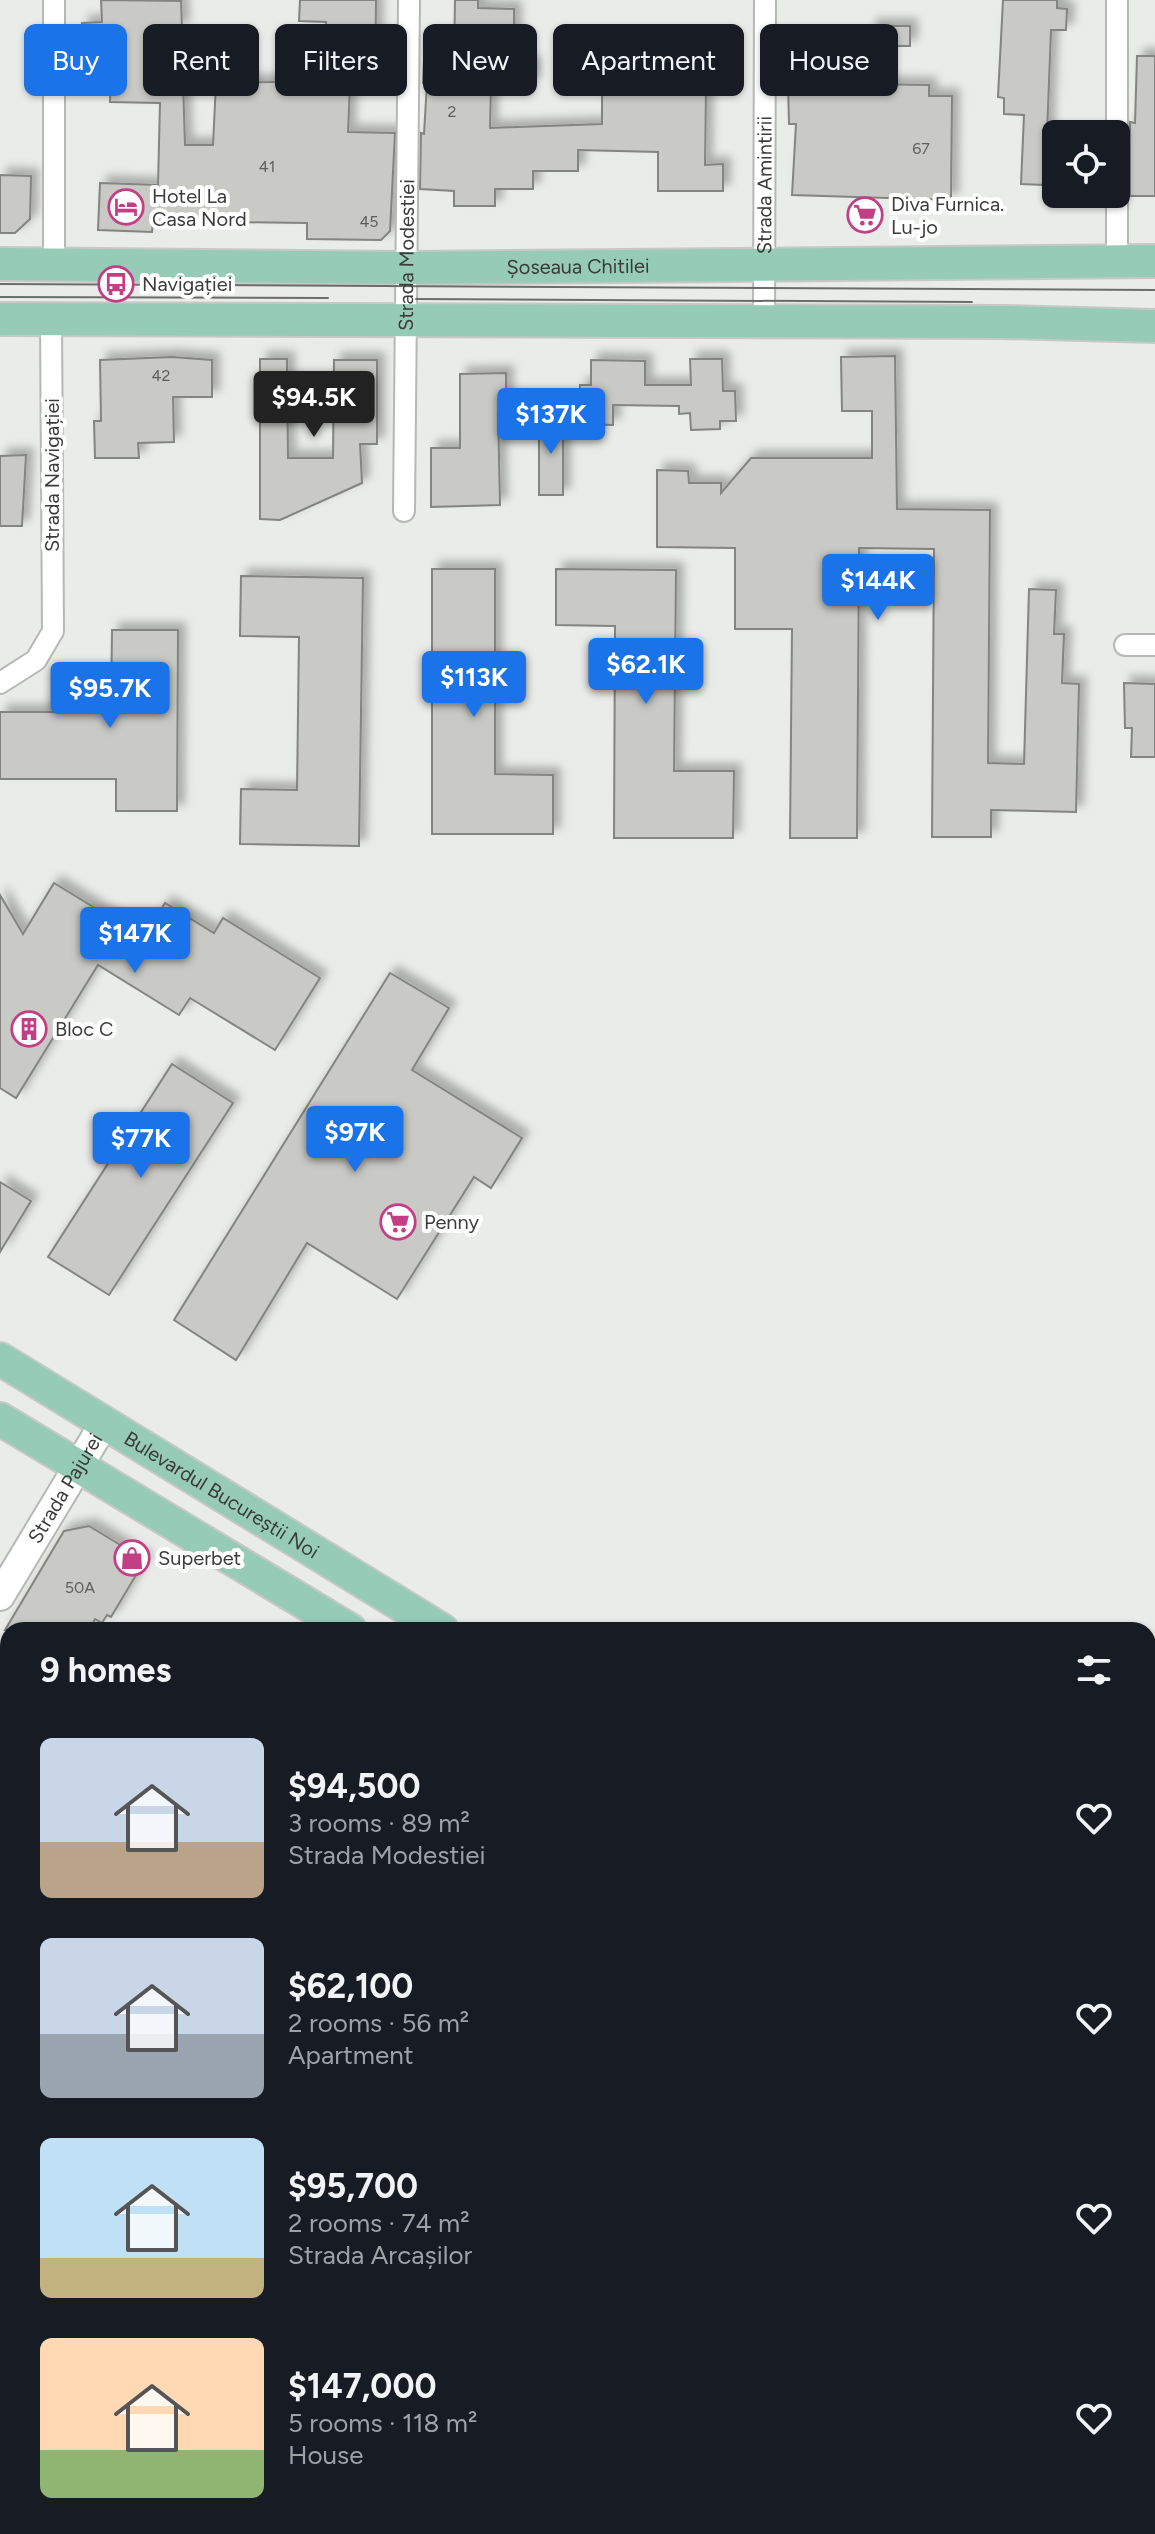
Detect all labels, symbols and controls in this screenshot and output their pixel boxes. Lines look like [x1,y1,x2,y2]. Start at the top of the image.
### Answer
chip: Buy [24,24,127,96]
chip: Rent [143,24,259,96]
chip: Filters [275,24,407,96]
chip: New [423,24,537,96]
chip: Apartment [553,24,744,96]
chip: House [760,24,898,96]
house number: 2 [448,102,456,121]
street label: Strada Amintirii [752,116,777,254]
map controls [1042,120,1130,208]
button: locate [1042,120,1130,208]
house number: 67 [912,139,930,158]
house number: 41 [259,157,275,176]
street label: Strada Modestiei [394,179,419,331]
place label: Hotel La Casa Nord [152,184,247,231]
hotel icon: Hotel La Casa Nord [107,188,145,226]
place label: Diva Furnica. Lu-jo [891,192,1004,239]
supermarket icon: Diva Furnica. Lu-jo [846,196,884,234]
house number: 45 [359,212,379,231]
street label: Șoseaua Chitilei [506,254,650,279]
bus stop icon: Navigației [97,265,135,303]
place label: Navigației [142,272,232,296]
house number: 42 [152,366,170,385]
pin: $94.5K [249,371,379,439]
text: $94.5K [272,381,356,413]
pin: $137K [495,388,607,456]
street label: Strada Navigației [40,398,64,552]
text: $137K [515,398,587,430]
pin: $144K [822,554,934,622]
text: $144K [840,564,916,596]
pin: $62.1K [581,638,711,706]
text: $62.1K [606,648,686,680]
pin: $113K [418,651,530,719]
text: $113K [440,661,508,693]
pin: $95.7K [45,662,175,730]
text: $95.7K [69,672,151,704]
pin: $147K [79,907,191,975]
text: $147K [98,917,172,949]
building icon: Bloc C [10,1010,48,1048]
place label: Bloc C [55,1017,113,1041]
pin: $97K [308,1106,402,1174]
pin: $77K [94,1112,188,1180]
text: $97K [324,1116,386,1148]
text: $77K [111,1122,171,1154]
supermarket icon: Penny [379,1203,417,1241]
place label: Penny [424,1210,479,1234]
street label: Bulevardul Bucureștii Noi [120,1426,323,1564]
street label: Strada Pajurei [23,1429,107,1547]
shop icon: Superbet [113,1539,151,1577]
place label: Superbet [158,1546,241,1570]
house number: 50A [65,1578,95,1597]
icon: filters [1072,1648,1116,1692]
text: 9 homes [40,1650,171,1691]
text: $94,500 [288,1766,421,1807]
icon: home [104,1770,200,1866]
icon: heart [1072,1796,1116,1840]
text: 3 rooms · 89 m² [288,1807,470,1839]
text: Strada Modestiei [288,1839,485,1871]
text: $62,100 [288,1966,413,2007]
icon: home [104,1970,200,2066]
icon: heart [1072,1996,1116,2040]
text: 2 rooms · 56 m² [288,2007,469,2039]
text: Apartment [288,2039,414,2071]
text: $95,700 [288,2166,418,2207]
icon: home [104,2170,200,2266]
icon: heart [1072,2196,1116,2240]
text: 2 rooms · 74 m² [288,2207,470,2239]
text: Strada Arcașilor [288,2239,472,2271]
text: $147,000 [288,2366,436,2407]
icon: home [104,2370,200,2466]
icon: heart [1072,2396,1116,2440]
text: 5 rooms · 118 m² [288,2407,477,2439]
text: House [288,2439,363,2471]

